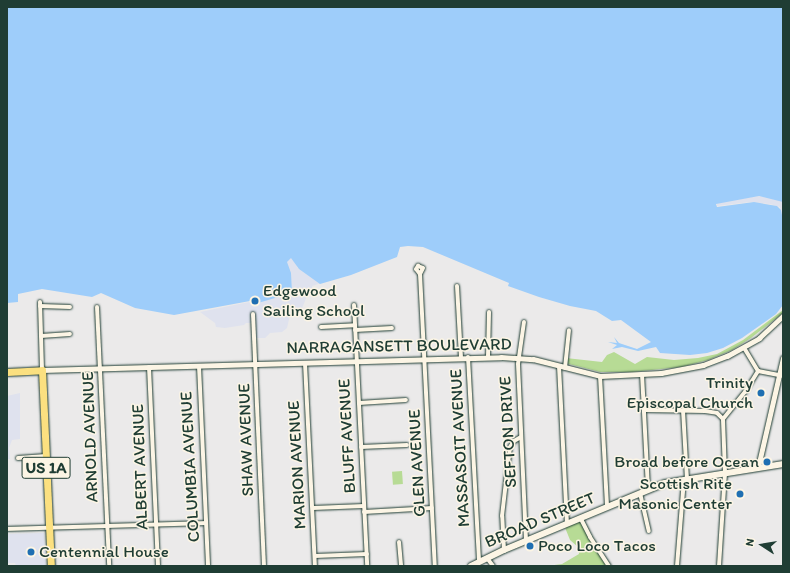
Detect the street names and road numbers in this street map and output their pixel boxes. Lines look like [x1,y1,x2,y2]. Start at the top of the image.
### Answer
street label: NARRAGANSETT BOULEVARD [287,334,511,358]
street label: MASSASOIT AVENUE [446,369,474,527]
street label: ARNOLD AVENUE [78,371,102,503]
street label: SEFTON DRIVE [495,375,521,489]
street label: BLUFF AVENUE [334,379,360,493]
street label: SHAW AVENUE [234,383,258,497]
street label: COLUMBIA AVENUE [176,391,204,543]
street label: MARION AVENUE [283,400,311,530]
street label: ALBERT AVENUE [128,404,152,530]
street label: GLEN AVENUE [404,409,430,517]
road number: US 1A [21,454,71,482]
street label: BROAD STREET [482,488,598,552]

